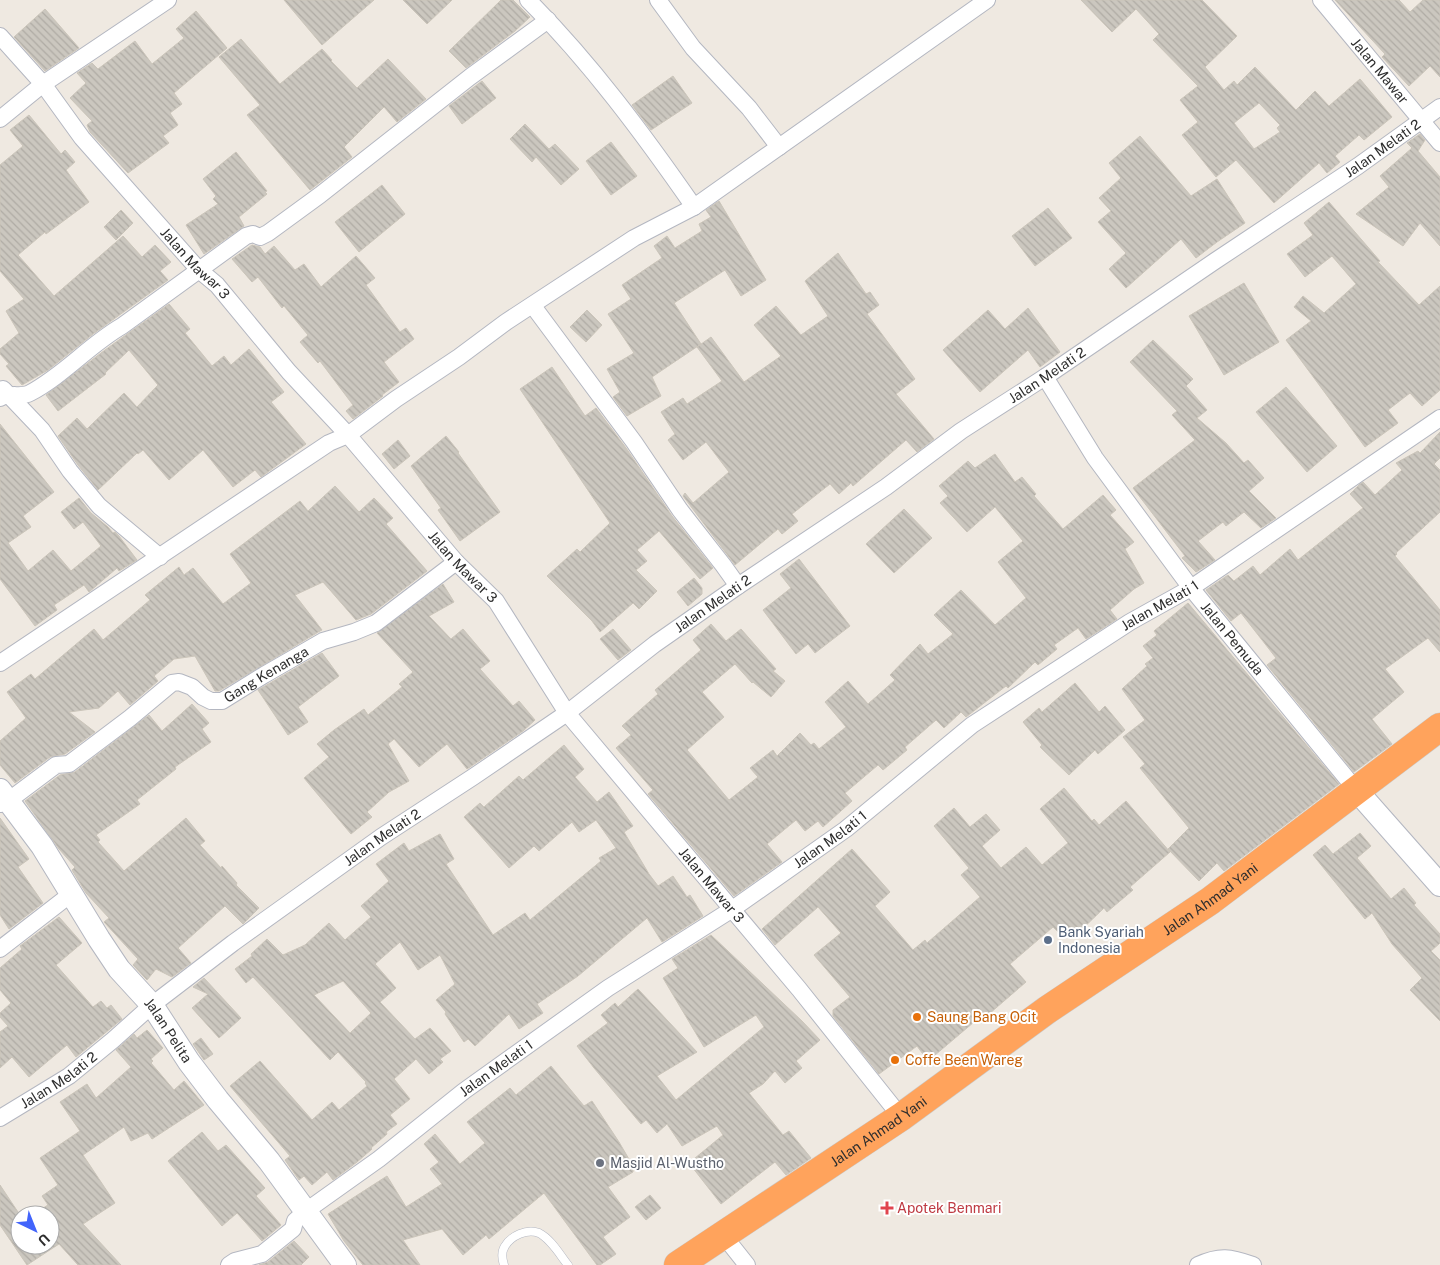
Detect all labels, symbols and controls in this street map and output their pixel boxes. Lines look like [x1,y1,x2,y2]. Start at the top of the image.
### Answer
street label: Jalan Mawar [1348,35,1412,107]
street label: Jalan Melati 2 [1342,116,1423,181]
street label: Jalan Mawar 3 [157,224,233,302]
street label: Jalan Melati 2 [1005,344,1089,406]
street label: Jalan Mawar 3 [425,528,501,606]
street label: Jalan Melati 2 [672,572,754,636]
street label: Jalan Melati 1 [1118,577,1202,634]
street label: Jalan Pemuda [1198,599,1267,678]
street label: Gang Kenanga [221,643,311,706]
street label: Jalan Melati 2 [341,805,424,869]
street label: Jalan Melati 1 [791,807,870,871]
street label: Jalan Mawar 3 [676,844,748,926]
street label: Jalan Ahmad Yani [1160,860,1261,938]
place label: Bank Syariah Indonesia [1058,924,1144,956]
marker: Bank Syariah Indonesia [1042,934,1054,946]
street label: Jalan Pelita [141,994,195,1066]
place label: Saung Bang Ocit [927,1009,1036,1025]
marker: Saung Bang Ocit [911,1011,923,1023]
street label: Jalan Melati 1 [456,1036,536,1100]
street label: Jalan Melati 2 [18,1048,100,1112]
place label: Coffe Been Wareg [905,1052,1023,1068]
marker: Coffe Been Wareg [889,1054,901,1066]
street label: Jalan Ahmad Yani [827,1093,930,1170]
place label: Masjid Al-Wustho [610,1155,724,1171]
marker: Masjid Al-Wustho [594,1157,606,1169]
place label: Apotek Benmari [897,1200,1002,1216]
marker: Apotek Benmari [881,1202,893,1214]
north arrow [10,1205,60,1255]
text: U [35,1230,53,1249]

